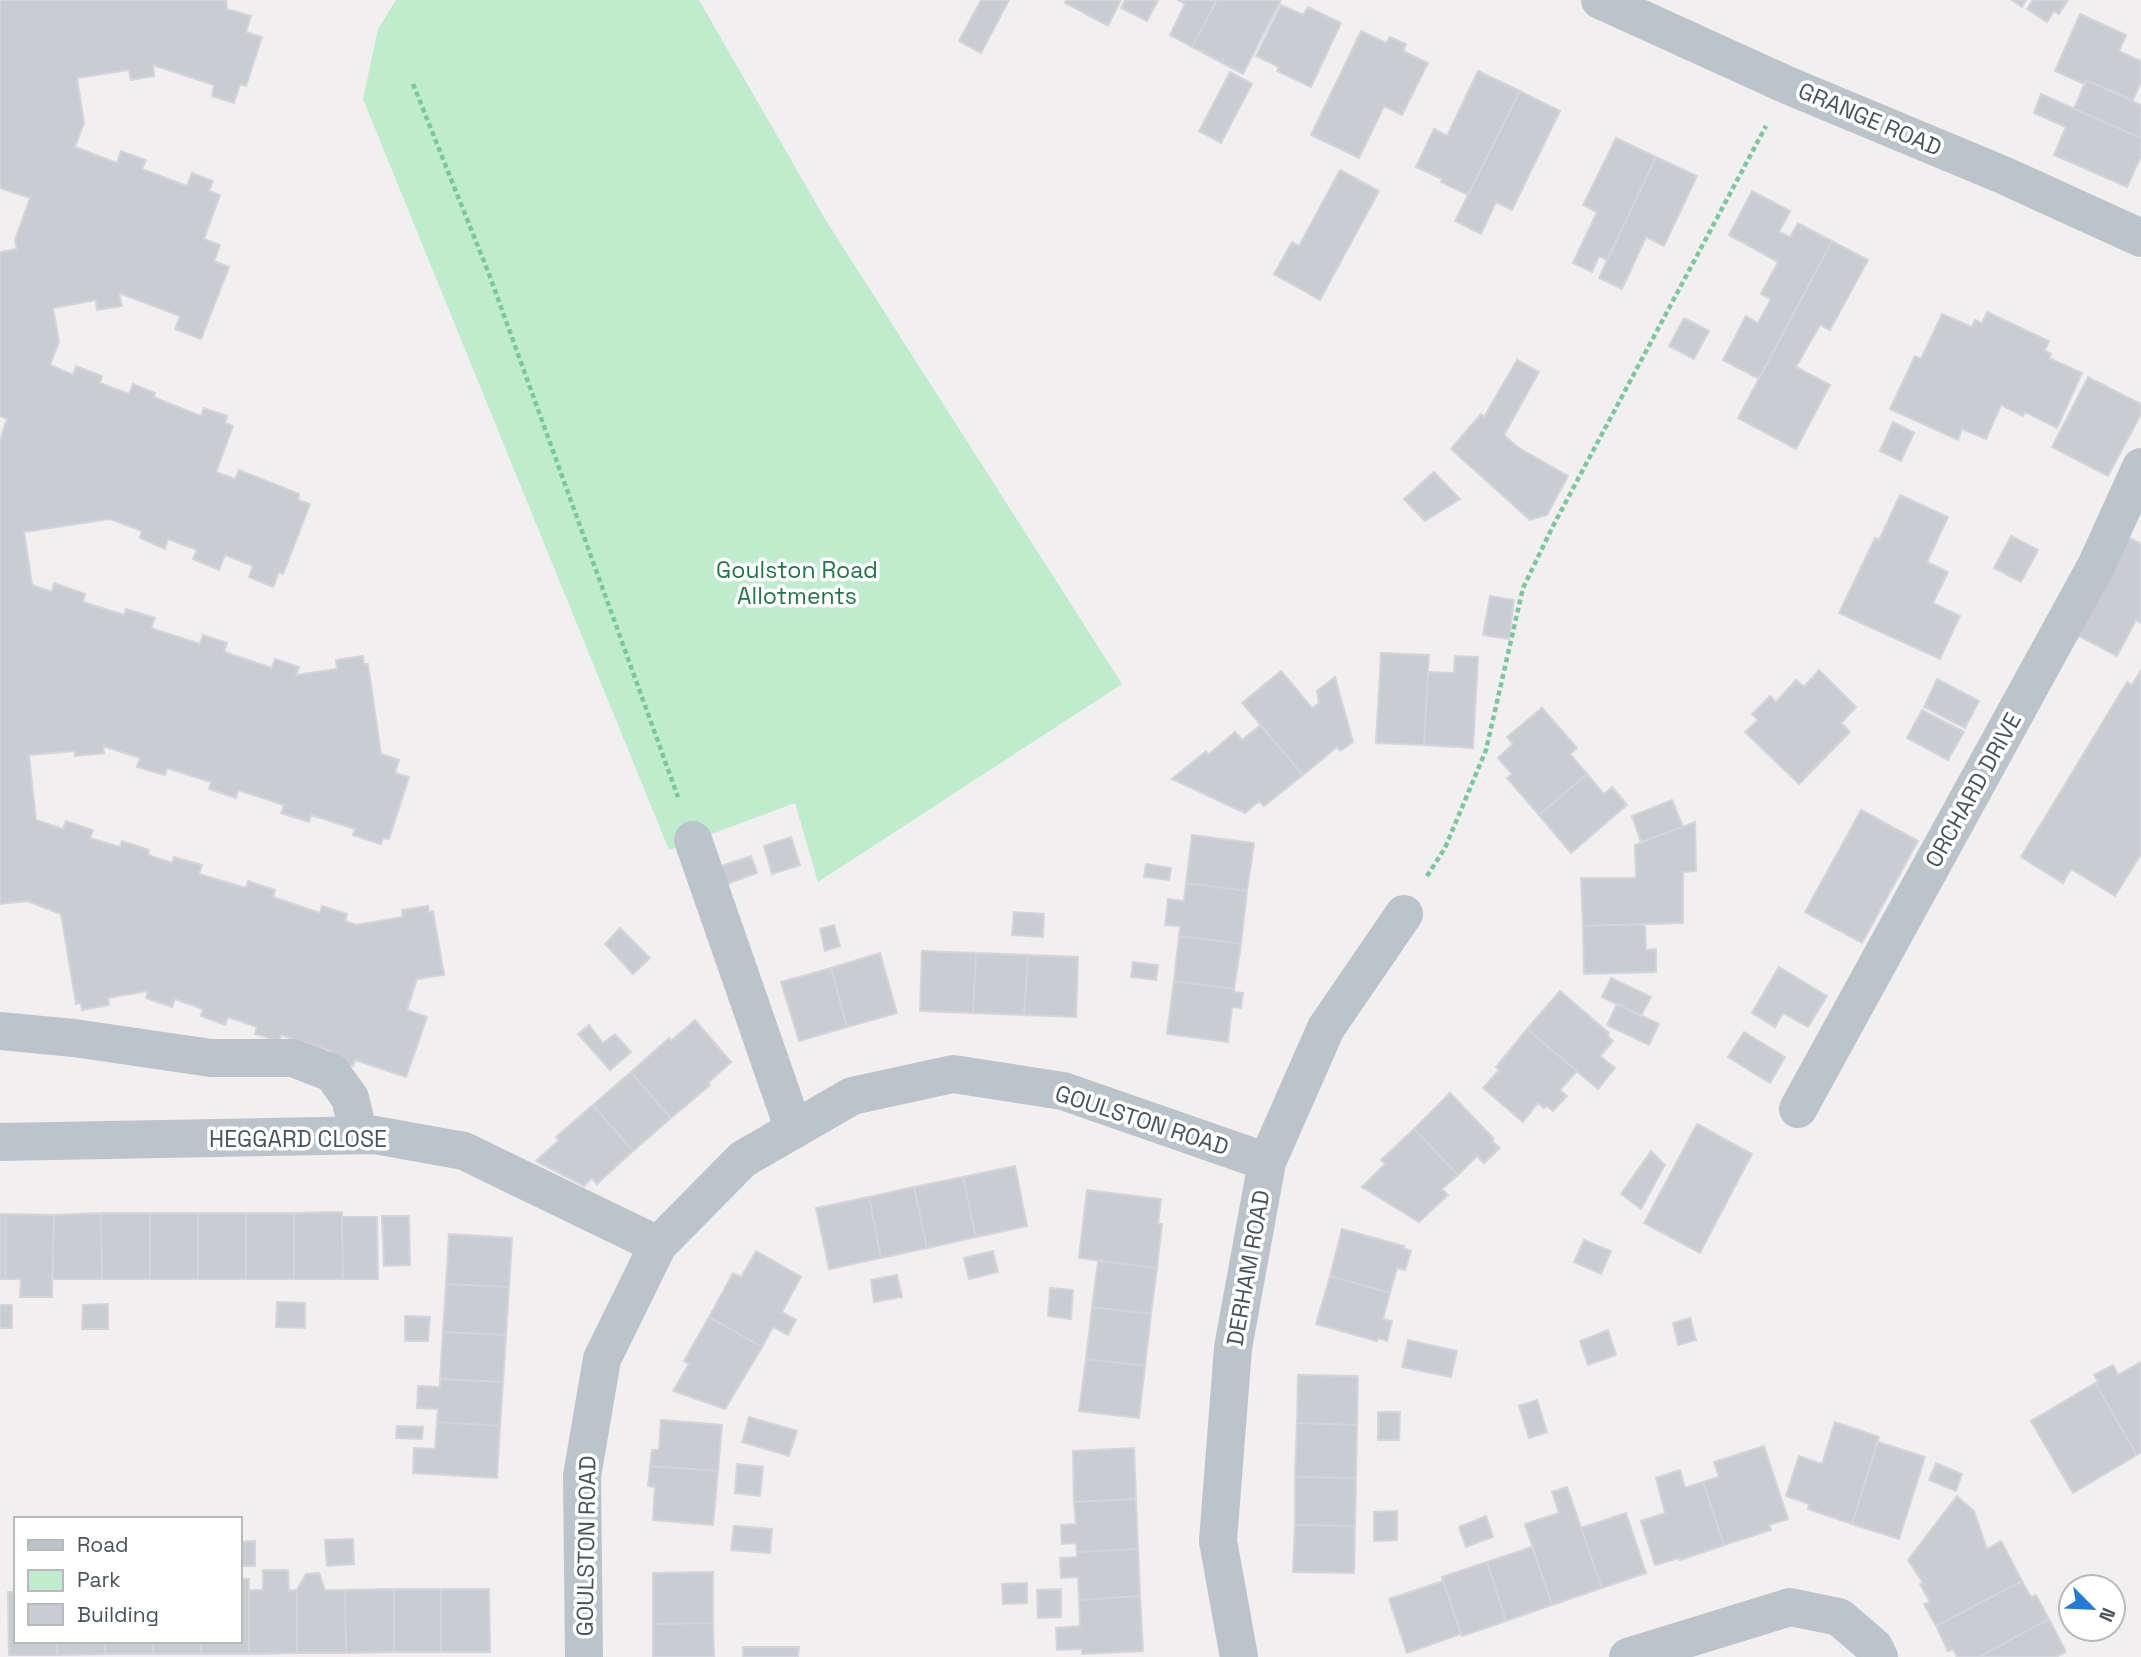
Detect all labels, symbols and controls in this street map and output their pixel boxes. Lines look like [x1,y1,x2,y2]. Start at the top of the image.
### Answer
street label: GRANGE ROAD [1794,75,1946,163]
park label: Goulston Road Allotments [716,555,878,611]
street label: ORCHARD DRIVE [1918,707,2028,873]
street label: GOULSTON ROAD [1051,1078,1233,1162]
street label: HEGGARD CLOSE [209,1124,387,1154]
street label: DERHAM ROAD [1220,1188,1276,1348]
street label: GOULSTON ROAD [569,1455,603,1637]
legend [14,1517,242,1643]
text: Road [77,1531,129,1558]
text: Park [77,1566,121,1593]
north arrow [2057,1573,2127,1643]
text: Building [77,1601,159,1628]
text: N [2093,1604,2121,1626]

